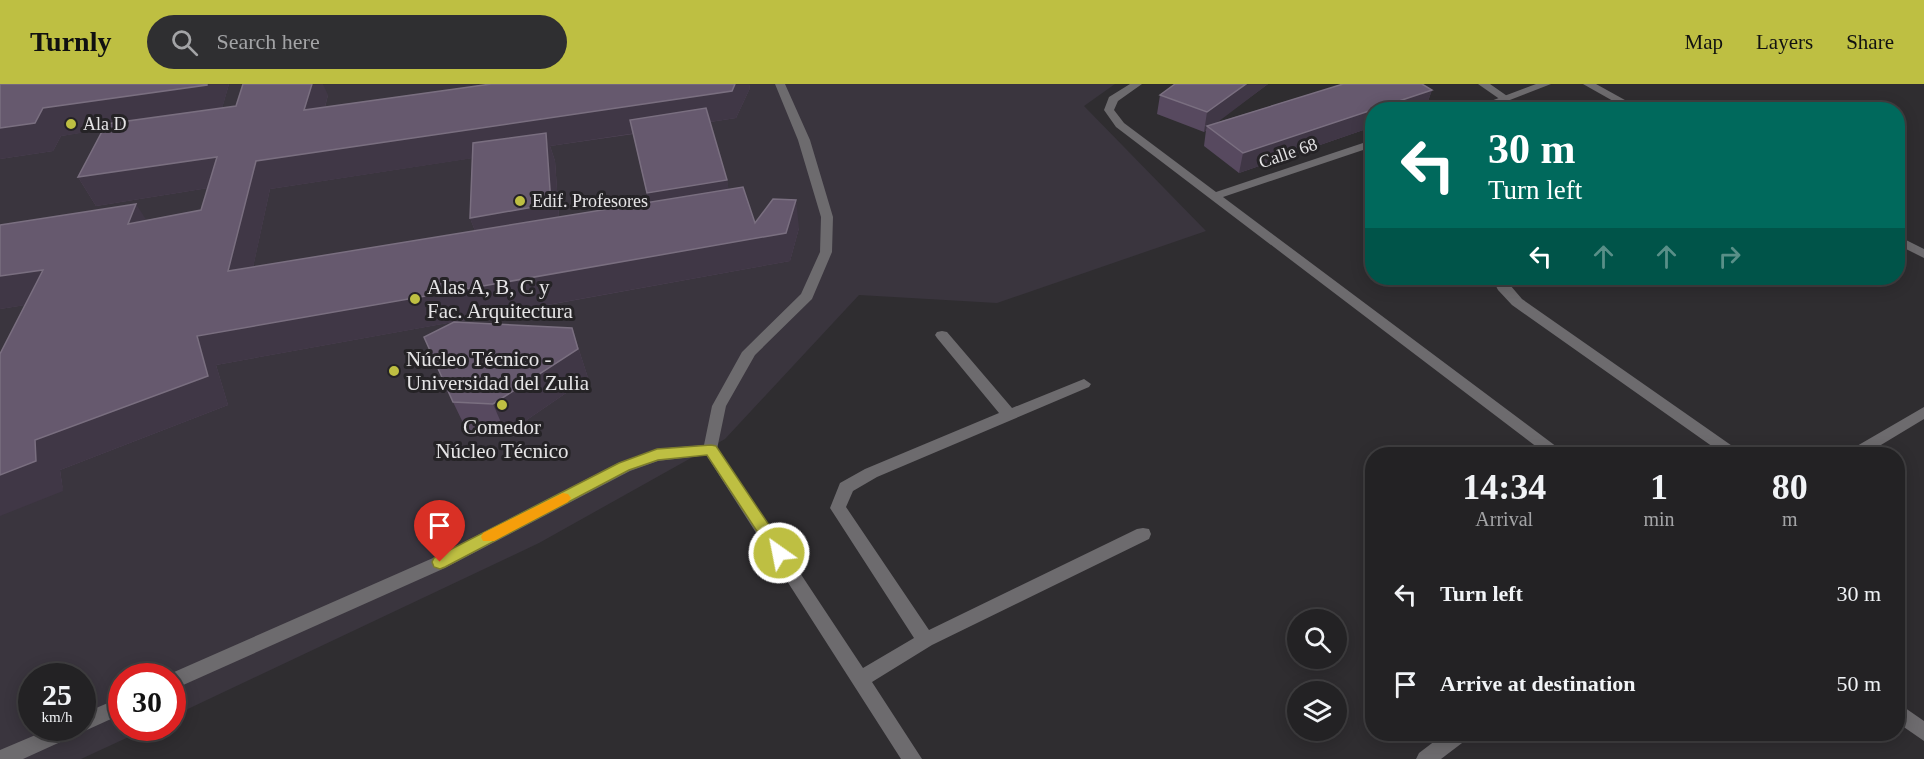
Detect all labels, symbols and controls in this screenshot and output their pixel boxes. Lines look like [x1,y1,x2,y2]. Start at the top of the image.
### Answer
search box [147,15,567,69]
text: Turnly [30,26,111,57]
icon: search [168,26,201,59]
text: Search here [216,29,320,54]
text: Map [1685,30,1723,54]
text: Layers [1756,30,1813,54]
text: Share [1846,30,1894,54]
place label: Ala D [83,114,127,134]
marker: Ala D [64,117,78,131]
icon: left [1389,126,1467,204]
text: 30 m [1488,126,1576,172]
street label: Calle 68 [1256,134,1320,172]
text: Turn left [1488,175,1582,205]
place label: Edif. Profesores [532,191,648,211]
marker: Edif. Profesores [513,194,527,208]
icon: left [1524,240,1557,273]
icon: ahead [1587,240,1620,273]
icon: ahead [1650,240,1683,273]
icon: right [1713,240,1746,273]
place label: Alas A, B, C y Fac. Arquitectura [427,275,573,323]
marker: Alas A, B, C y Fac. Arquitectura [408,292,422,306]
place label: Núcleo Técnico - Universidad del Zulia [406,347,590,395]
marker: Núcleo Técnico - Universidad del Zulia [387,364,401,378]
marker: Comedor Núcleo Técnico [495,398,509,412]
place label: Comedor Núcleo Técnico [435,415,569,463]
text: 14:34 [1462,467,1546,507]
text: 1 [1650,467,1668,507]
text: 80 [1772,467,1808,507]
pin [414,500,465,562]
text: Arrival [1475,508,1533,530]
text: min [1643,508,1675,530]
text: m [1782,508,1798,530]
icon: arrive [423,509,456,542]
position arrow [747,521,811,585]
icon: left [1389,578,1422,611]
text: Turn left [1440,581,1523,606]
text: 30 m [1836,581,1881,606]
map controls [1287,609,1347,741]
button: search [1287,609,1347,669]
speed limit sign: 30 [108,663,186,741]
icon: arrive [1389,668,1422,701]
text: Arrive at destination [1440,671,1636,696]
text: 50 m [1836,671,1881,696]
text: 25 [42,678,72,711]
button: layers [1287,681,1347,741]
text: km/h [42,709,72,725]

